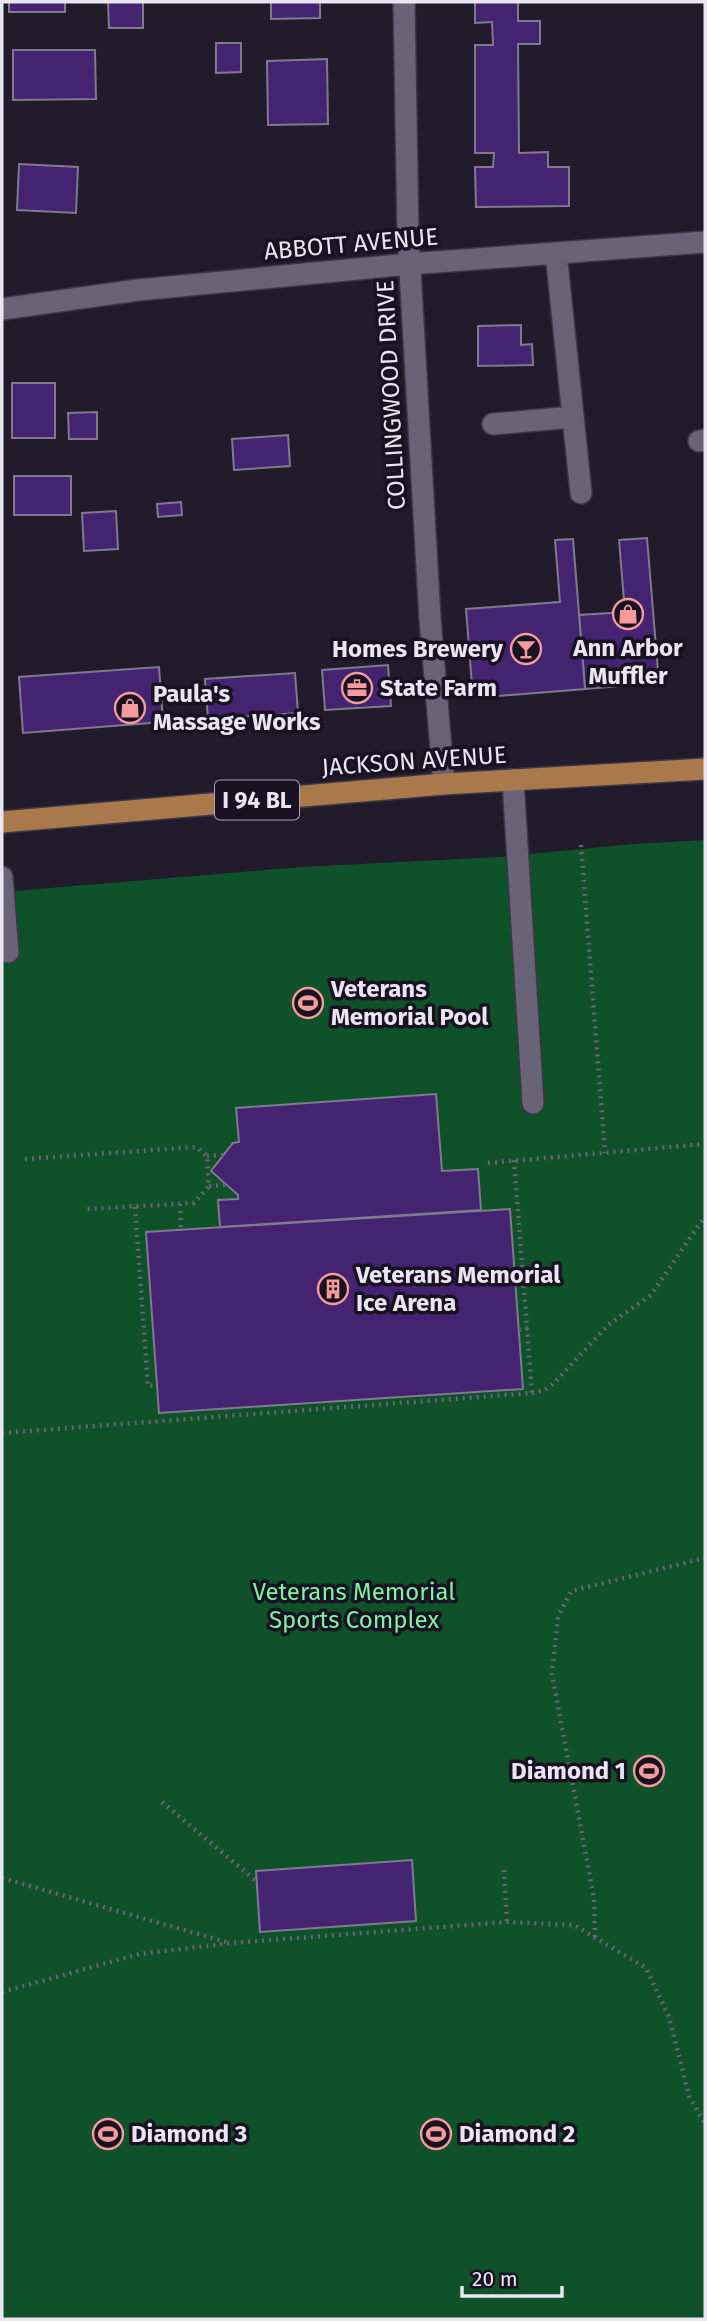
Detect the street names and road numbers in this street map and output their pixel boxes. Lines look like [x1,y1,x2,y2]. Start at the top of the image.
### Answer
street label: ABBOTT AVENUE [263,222,439,266]
street label: COLLINGWOOD DRIVE [371,279,411,511]
street label: JACKSON AVENUE [321,741,507,781]
road number: I 94 BL [215,780,299,820]

